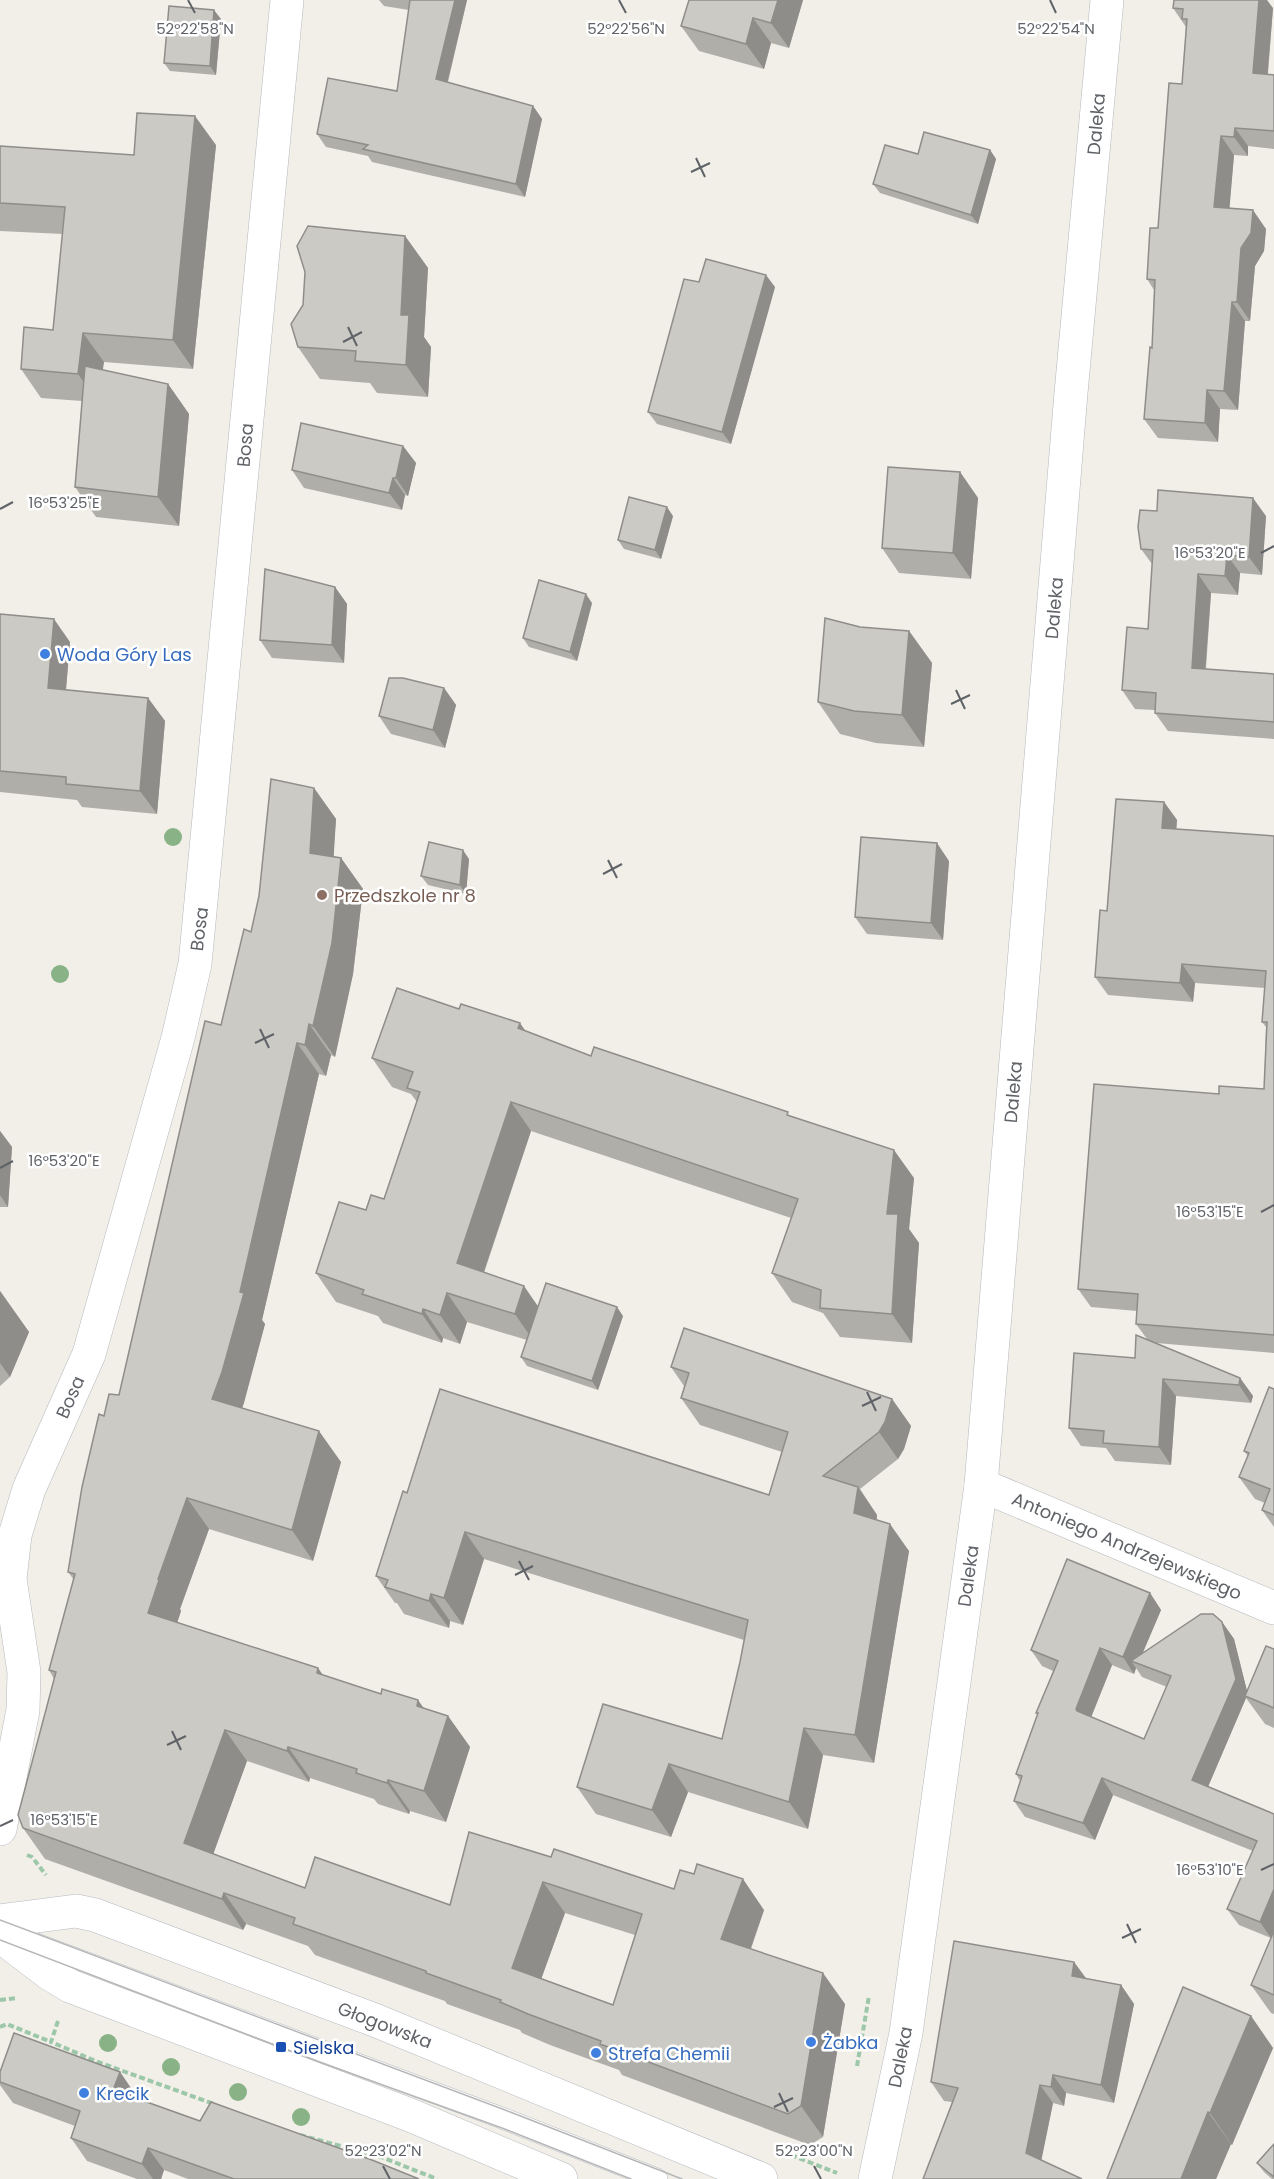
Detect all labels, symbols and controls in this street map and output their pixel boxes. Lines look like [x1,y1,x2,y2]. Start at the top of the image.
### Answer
text: 52°22'58"N [156,18,234,39]
text: 52°22'56"N [587,18,665,39]
text: 52°22'54"N [1017,18,1095,39]
street label: Daleka [1081,92,1111,156]
street label: Bosa [231,422,259,468]
text: 16°53'25"E [28,492,100,513]
text: 16°53'20"E [1174,542,1246,563]
street label: Daleka [1039,576,1069,640]
place label: Woda Góry Las [57,642,192,667]
marker: Woda Góry Las [38,647,52,661]
place label: Przedszkole nr 8 [334,883,476,908]
marker: Przedszkole nr 8 [315,888,329,902]
street label: Bosa [184,906,214,952]
street label: Daleka [998,1060,1028,1124]
text: 16°53'20"E [28,1150,100,1171]
text: 16°53'15"E [1176,1201,1244,1222]
street label: Bosa [50,1372,90,1422]
street label: Antoniego Andrzejewskiego [1008,1486,1246,1606]
street label: Daleka [951,1544,985,1608]
text: 16°53'15"E [30,1809,98,1830]
text: 16°53'10"E [1176,1859,1244,1880]
street label: Głogowska [334,1996,436,2054]
street label: Daleka [882,2024,918,2090]
place label: Żabka [823,2030,879,2055]
place label: Sielska [293,2035,354,2060]
marker: Żabka [804,2035,818,2049]
marker: Sielska [274,2040,288,2054]
place label: Strefa Chemii [608,2041,730,2066]
marker: Strefa Chemii [589,2046,603,2060]
place label: Krecik [96,2081,150,2106]
marker: Krecik [77,2086,91,2100]
text: 52°23'02"N [344,2140,422,2161]
text: 52°23'00"N [775,2140,853,2161]

